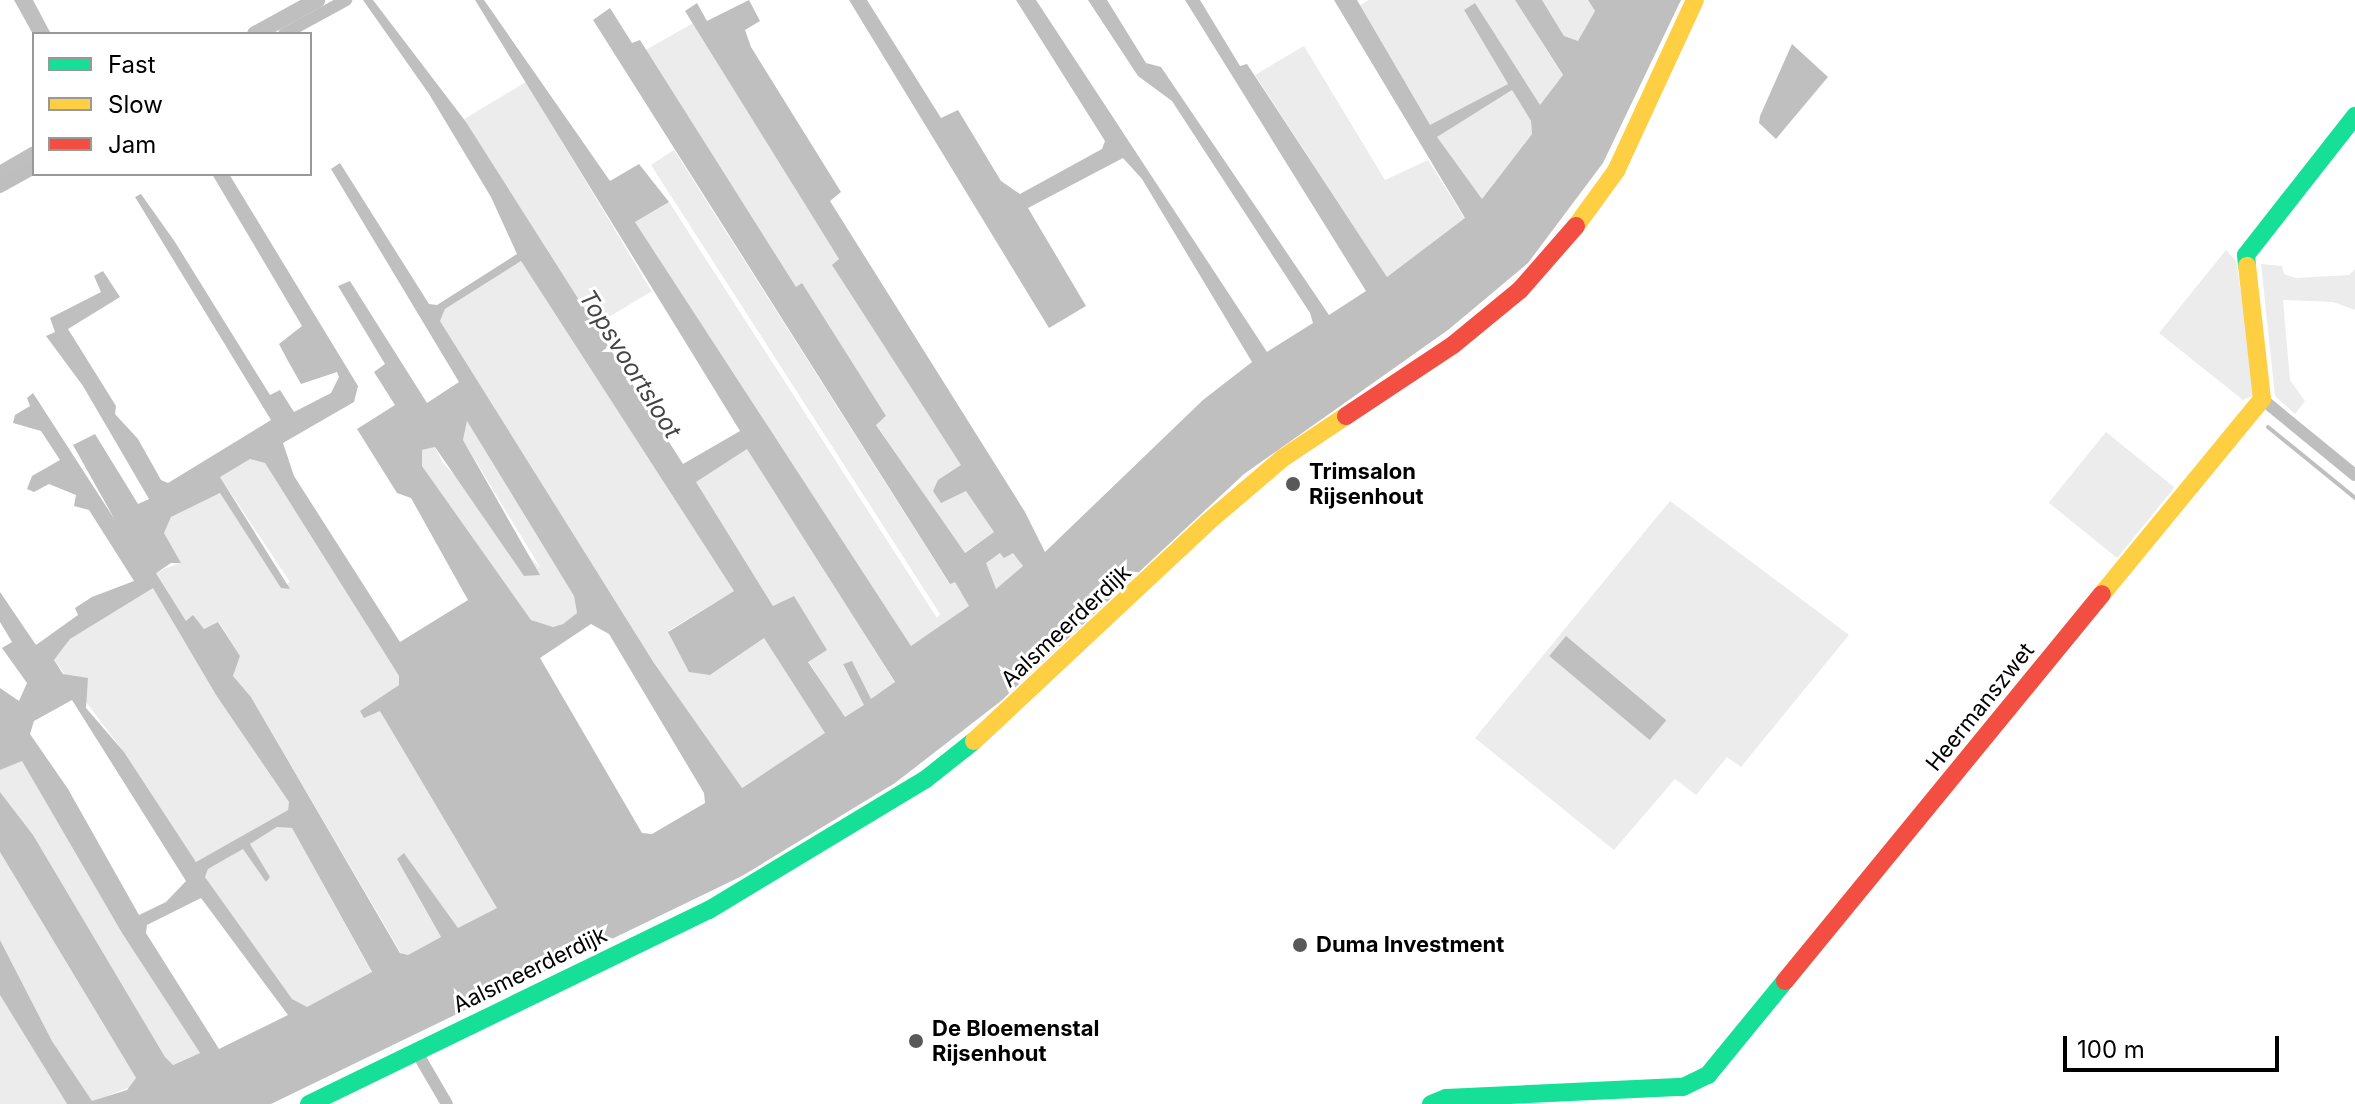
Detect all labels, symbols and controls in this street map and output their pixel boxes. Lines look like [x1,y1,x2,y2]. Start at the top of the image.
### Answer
legend [32,32,312,176]
text: Fast [108,50,156,79]
text: Slow [108,90,163,119]
text: Jam [108,130,156,159]
water label: Topsvoortsloot [573,285,687,443]
place label: Trimsalon Rijsenhout [1309,458,1423,510]
marker: Trimsalon Rijsenhout [1284,475,1302,493]
street label: Aalsmeerderdijk [996,559,1136,693]
street label: Heermanszwet [1920,638,2040,776]
street label: Aalsmeerderdijk [449,921,611,1019]
place label: Duma Investment [1316,932,1504,958]
marker: Duma Investment [1291,936,1309,954]
place label: De Bloemenstal Rijsenhout [932,1015,1099,1066]
scale bar [2067,1020,2283,1070]
marker: De Bloemenstal Rijsenhout [907,1032,925,1050]
text: 100 m [2077,1035,2145,1064]

